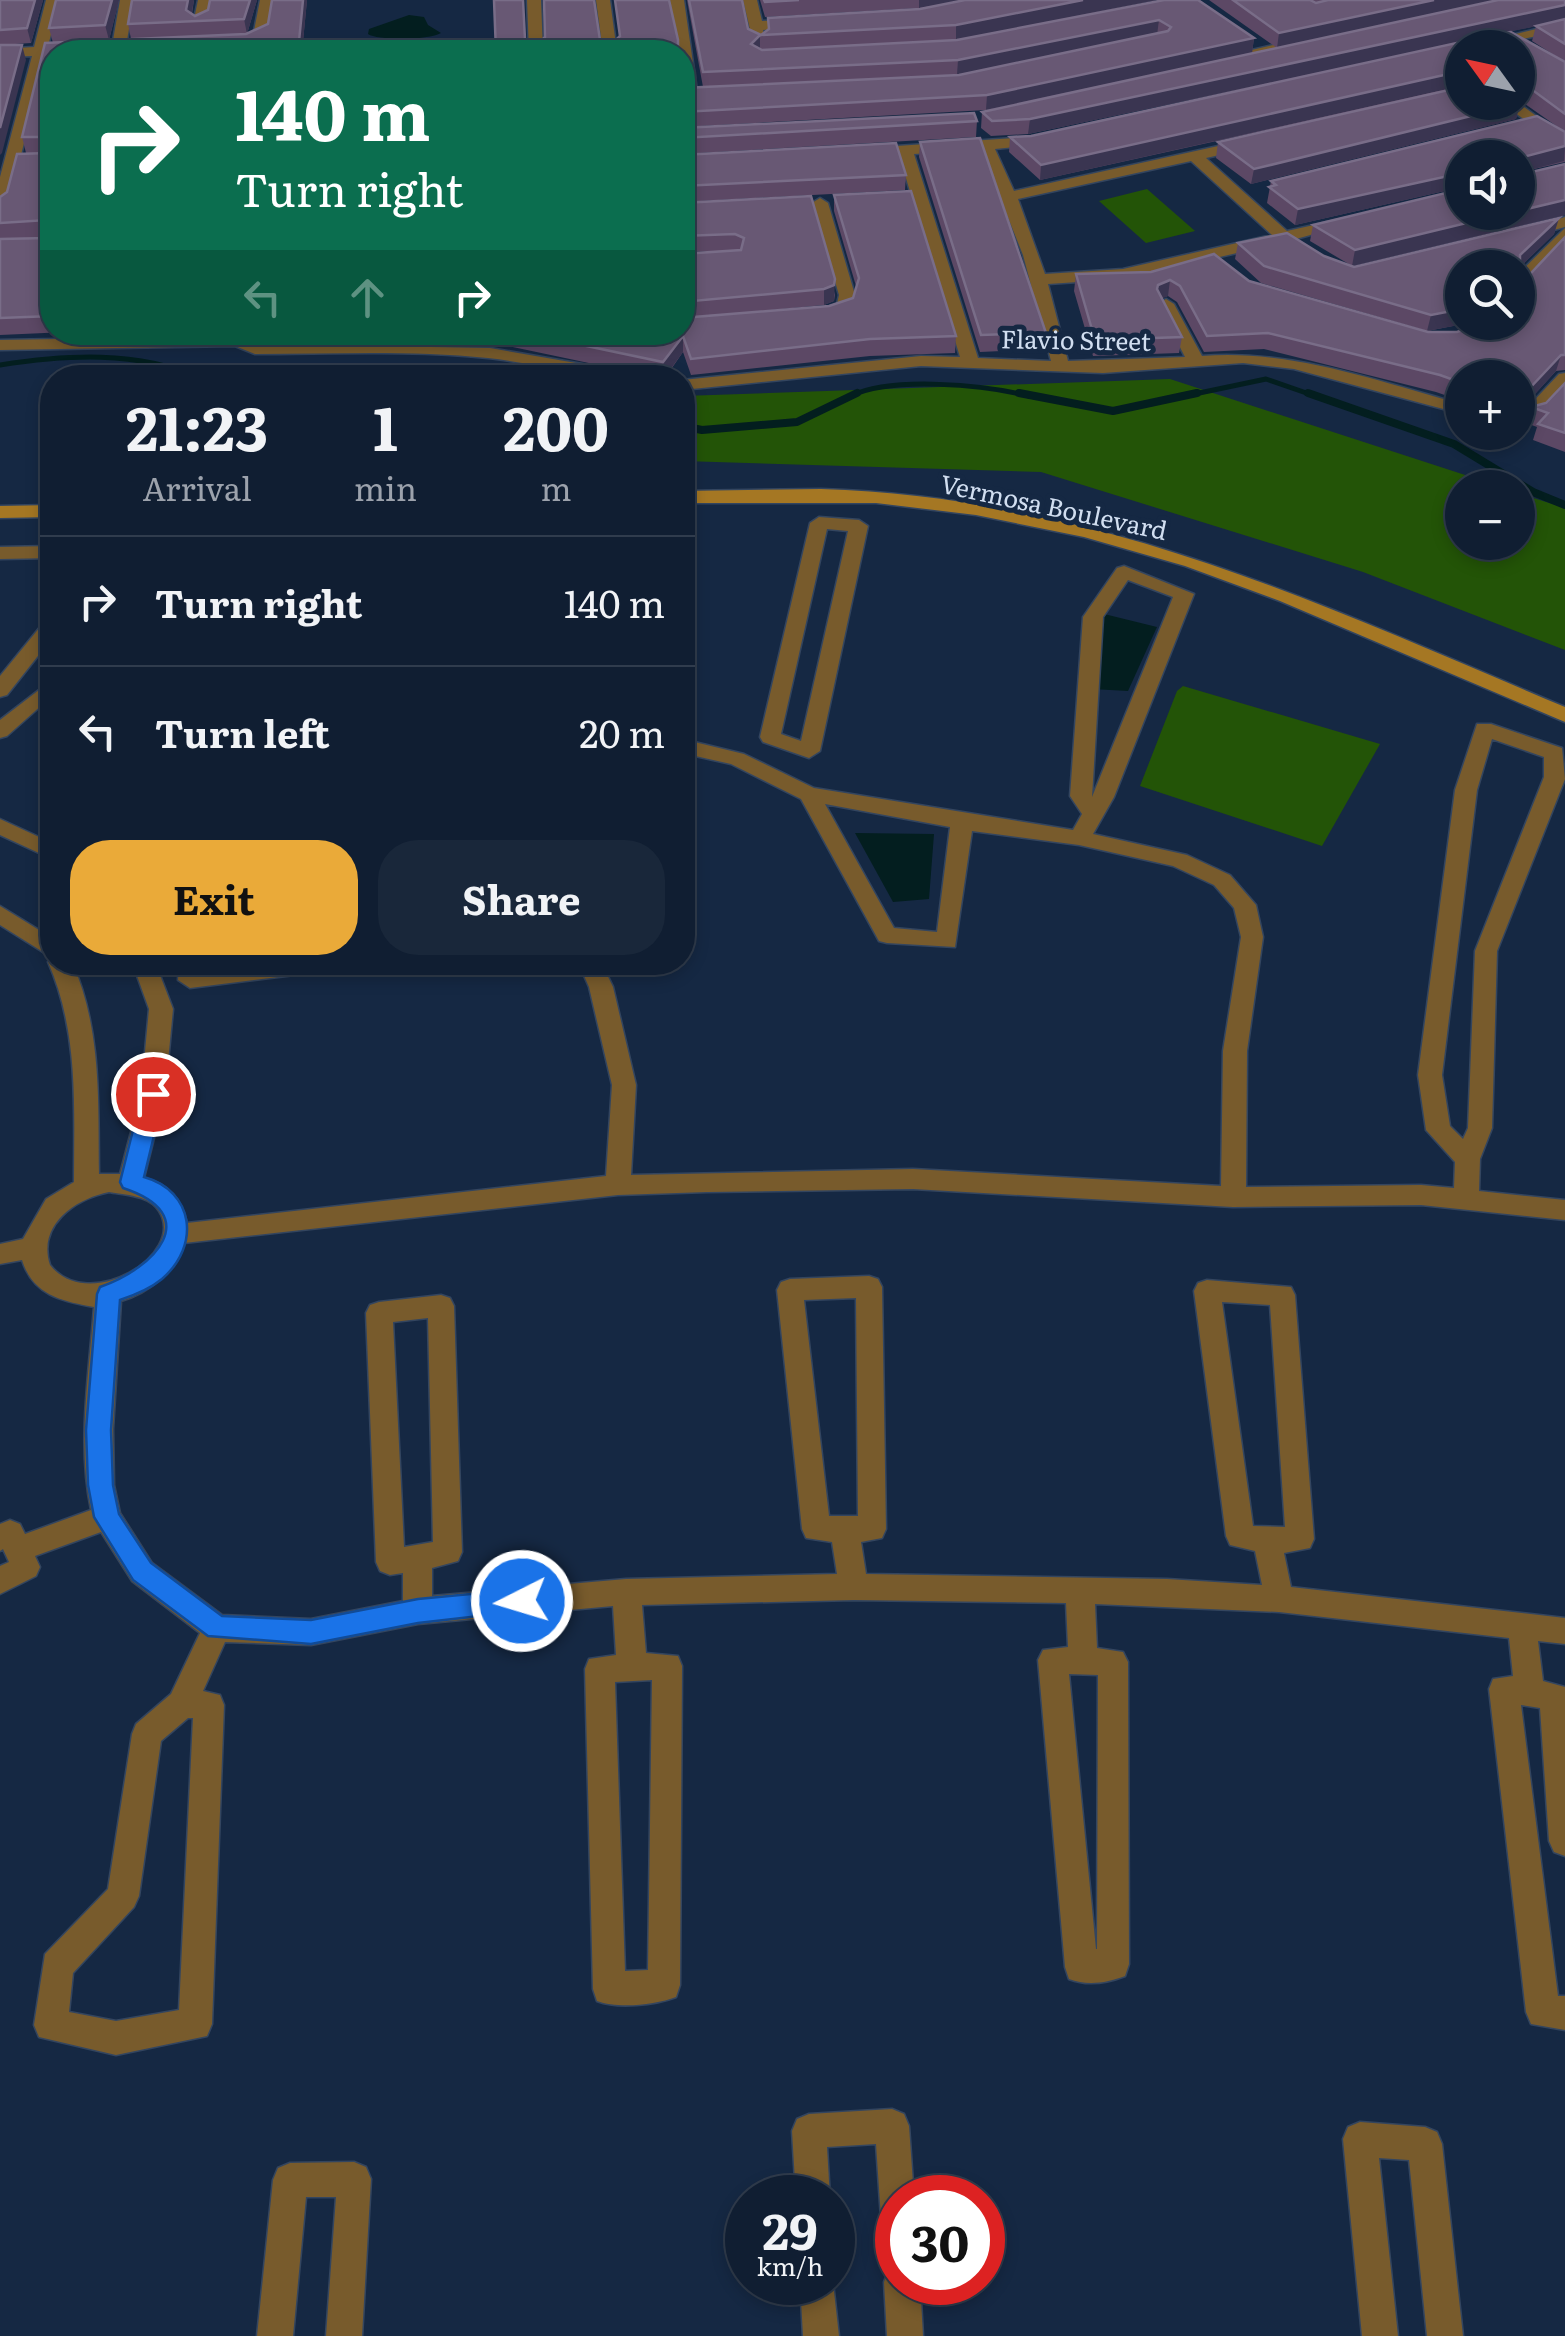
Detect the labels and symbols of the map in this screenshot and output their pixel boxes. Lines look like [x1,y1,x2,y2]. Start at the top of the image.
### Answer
north arrow [1445,30,1535,120]
street label: Flavio Street [1001,319,1151,359]
street label: Vermosa Boulevard [937,464,1171,548]
pin [111,1052,196,1137]
position arrow [470,1549,574,1653]
speed limit sign: 30 [875,2175,1005,2305]

